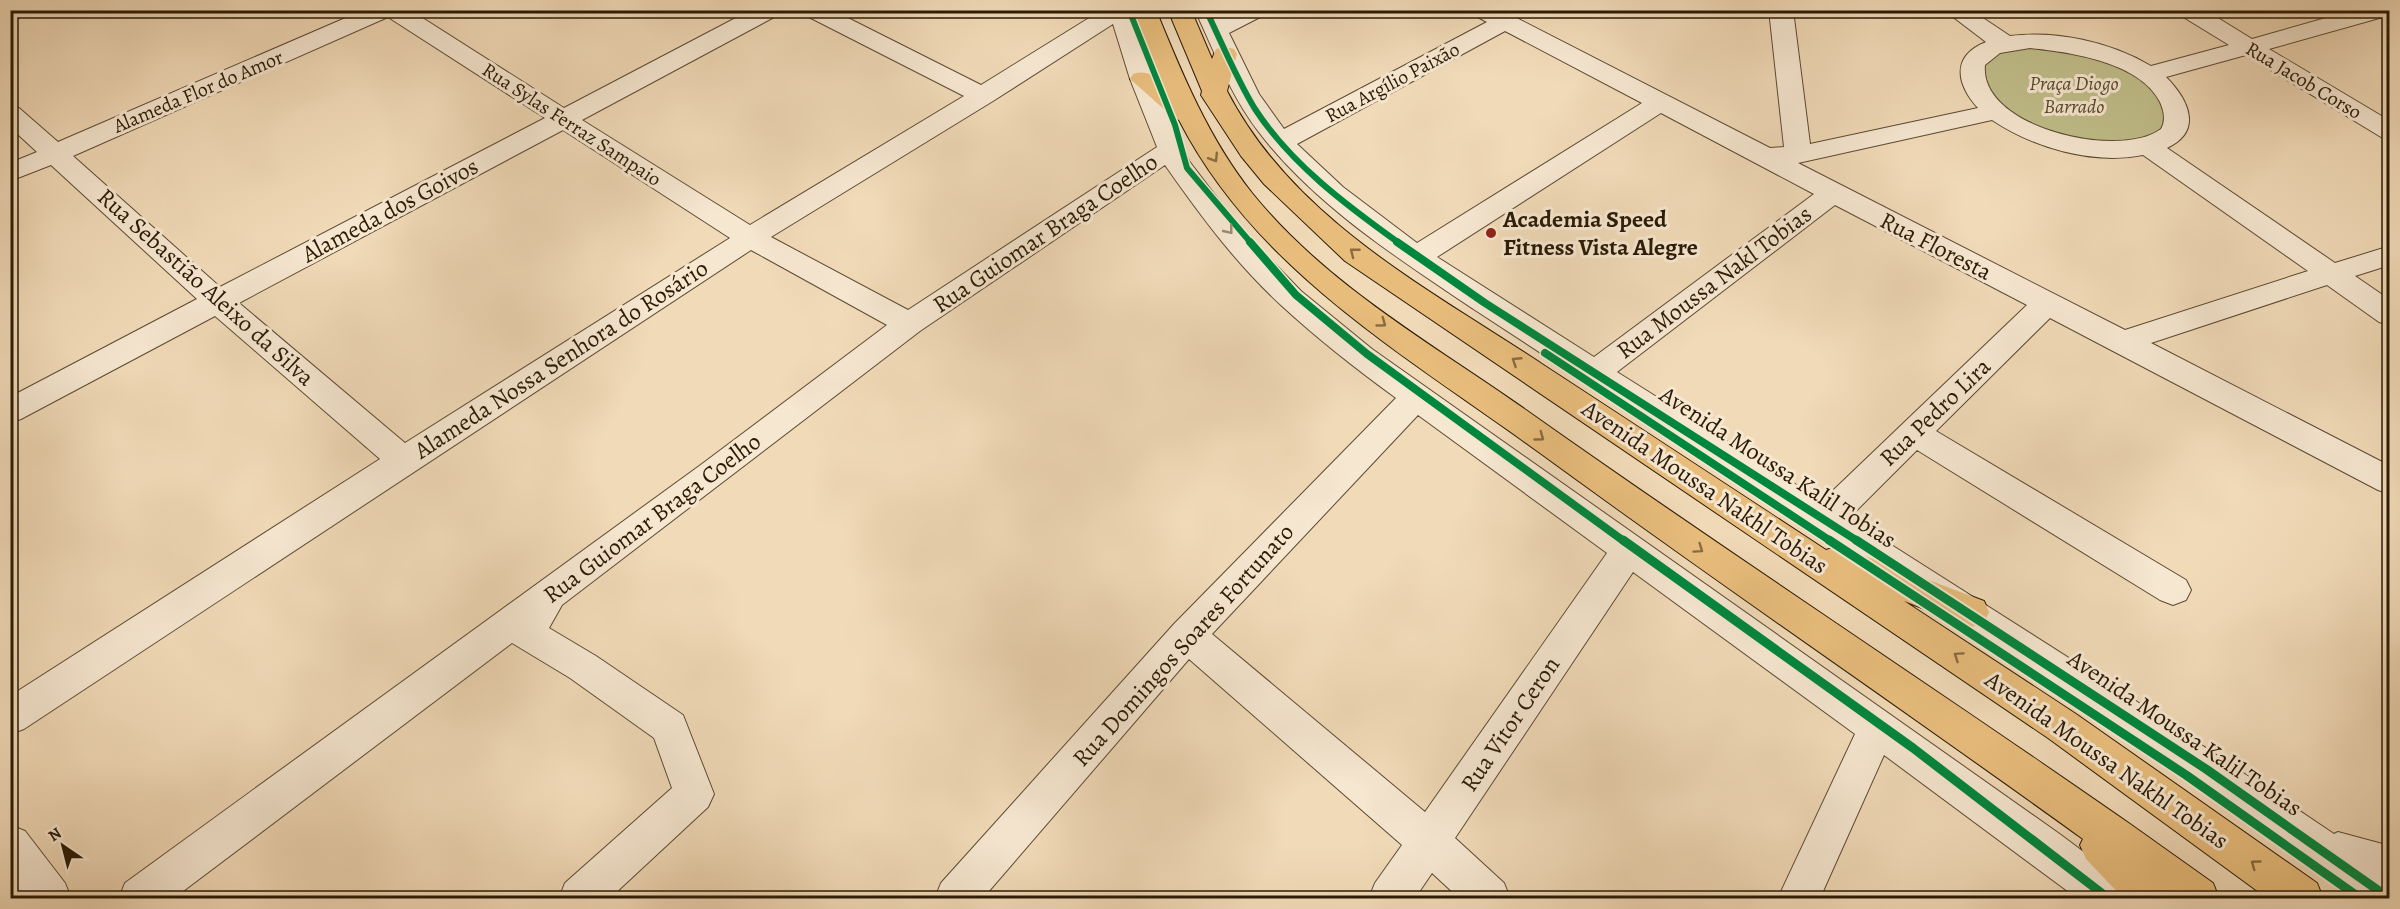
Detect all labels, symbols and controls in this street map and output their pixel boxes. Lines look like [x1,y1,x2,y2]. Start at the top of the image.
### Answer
street label: Rua Jacob Corso [2241,35,2367,126]
street label: Rua Argílio Paixão [1320,36,1464,129]
street label: Alameda Flor do Amor [108,43,288,140]
street label: Rua Sylas Ferraz Sampaio [477,56,667,193]
park label: Praça Diogo Barrado [2029,70,2119,120]
street label: Rua Guiomar Braga Coelho [926,146,1164,320]
street label: Alameda dos Goivos [295,150,484,270]
one-way arrow [1206,152,1218,162]
street label: Rua Sebastião Aleixo da Silva [91,181,322,394]
street label: Rua Moussa Nakl Tobias [1610,198,1818,366]
place label: Academia Speed Fitness Vista Alegre [1502,203,1698,263]
street label: Rua Floresta [1875,204,1998,288]
one-way arrow [1221,224,1232,235]
marker: Academia Speed Fitness Vista Alegre [1484,226,1498,240]
one-way arrow [1350,249,1361,260]
street label: Alameda Nossa Senhora do Rosário [407,252,714,467]
one-way arrow [1375,315,1386,326]
street label: Rua Pedro Lira [1872,350,1998,473]
one-way arrow [1512,357,1523,368]
street label: Avenida Moussa Kalil Tobias [1653,378,1902,556]
street label: Avenida Moussa Nakhl Tobias [1575,392,1834,581]
street label: Rua Guiomar Braga Coelho [537,425,767,610]
one-way arrow [1533,429,1544,440]
street label: Rua Domingos Soares Fortunato [1065,517,1301,773]
one-way arrow [1692,542,1703,553]
street label: Avenida Moussa Kalil Tobias [2061,642,2308,823]
street label: Rua Vitor Ceron [1453,650,1567,798]
one-way arrow [1954,652,1965,663]
street label: Avenida Moussa Nakhl Tobias [1978,663,2235,856]
north arrow [33,816,93,876]
text: N [44,822,66,847]
one-way arrow [2250,861,2261,872]

